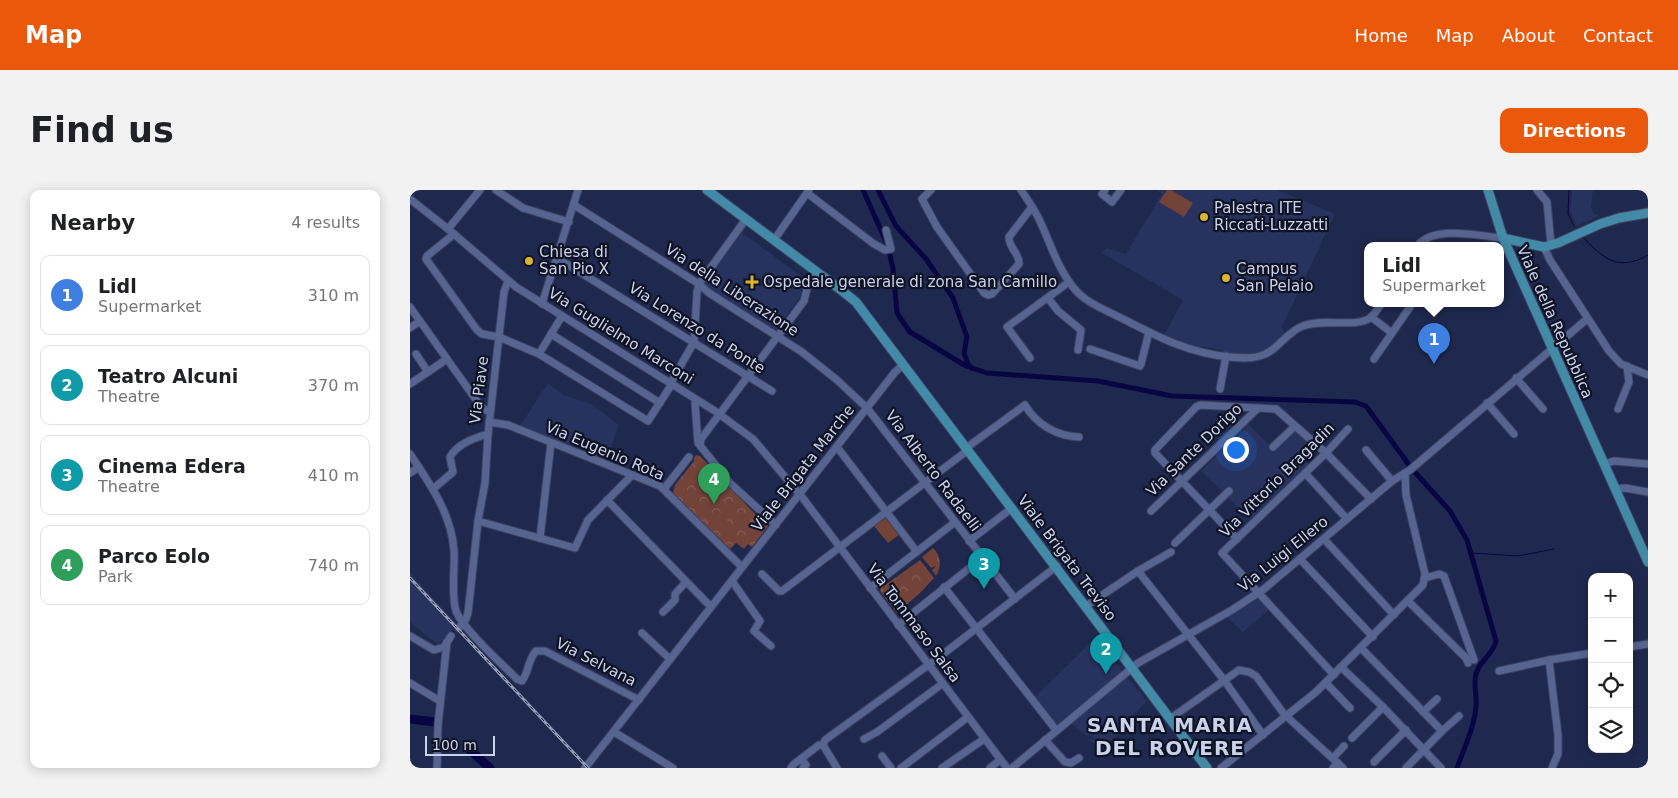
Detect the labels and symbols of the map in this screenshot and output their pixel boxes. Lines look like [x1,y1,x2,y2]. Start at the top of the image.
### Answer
place label: Palestra ITE Riccati-Luzzatti [1214,199,1328,234]
marker: Palestra ITE Riccati-Luzzatti [1198,211,1210,223]
street label: Via della Liberazione [662,240,802,340]
place label: Chiesa di San Pio X [539,243,609,278]
street label: Viale della Repubblica [1513,243,1597,401]
marker: Chiesa di San Pio X [523,255,535,267]
place label: Campus San Pelaio [1236,260,1313,295]
marker: Campus San Pelaio [1220,272,1232,284]
place label: Ospedale generale di zona San Camillo [763,273,1057,291]
marker: Ospedale generale di zona San Camillo [745,275,759,289]
street label: Via Lorenzo da Ponte [625,279,769,377]
street label: Via Guglielmo Marconi [545,284,697,388]
pin: 1 [1418,323,1450,364]
street label: Via Piave [466,355,492,425]
street label: Via Sante Dorigo [1142,400,1246,500]
street label: Viale Brigata Marche [748,401,858,535]
street label: Via Alberto Radaelli [882,407,984,535]
street label: Via Eugenio Rota [543,418,667,484]
street label: Via Vittorio Bragadin [1216,419,1338,541]
your location [1223,437,1249,463]
pin: 4 [698,463,730,504]
street label: Viale Brigata Treviso [1014,492,1120,624]
street label: Via Luigi Ellero [1234,512,1332,596]
pin: 3 [968,548,1000,589]
street label: Via Tommaso Salsa [864,560,964,686]
pin: 2 [1090,633,1122,674]
street label: Via Selvana [553,634,639,690]
district label: SANTA MARIA DEL ROVERE [1087,713,1253,760]
scale bar [425,733,495,756]

